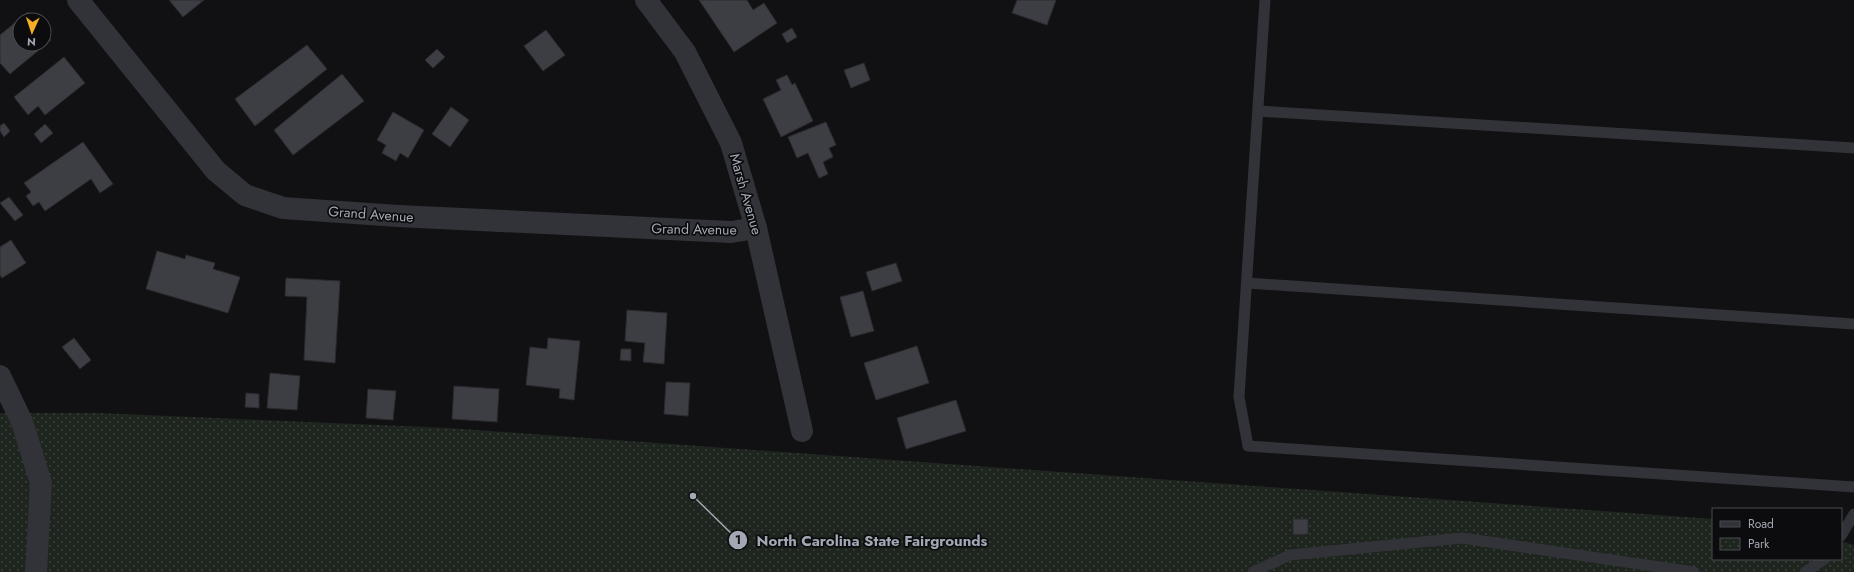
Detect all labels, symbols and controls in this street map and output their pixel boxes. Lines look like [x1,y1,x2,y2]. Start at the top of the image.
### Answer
north arrow [12,12,52,52]
text: N [27,34,36,50]
street label: Marsh Avenue [725,151,767,237]
street label: Grand Avenue [328,201,414,227]
street label: Grand Avenue [651,218,737,240]
legend [1712,508,1842,560]
text: Road [1748,515,1774,533]
callout: North Carolina State Fairgrounds [728,527,995,554]
text: North Carolina State Fairgrounds [757,530,988,552]
text: 1 [735,531,741,549]
text: Park [1748,535,1770,553]

